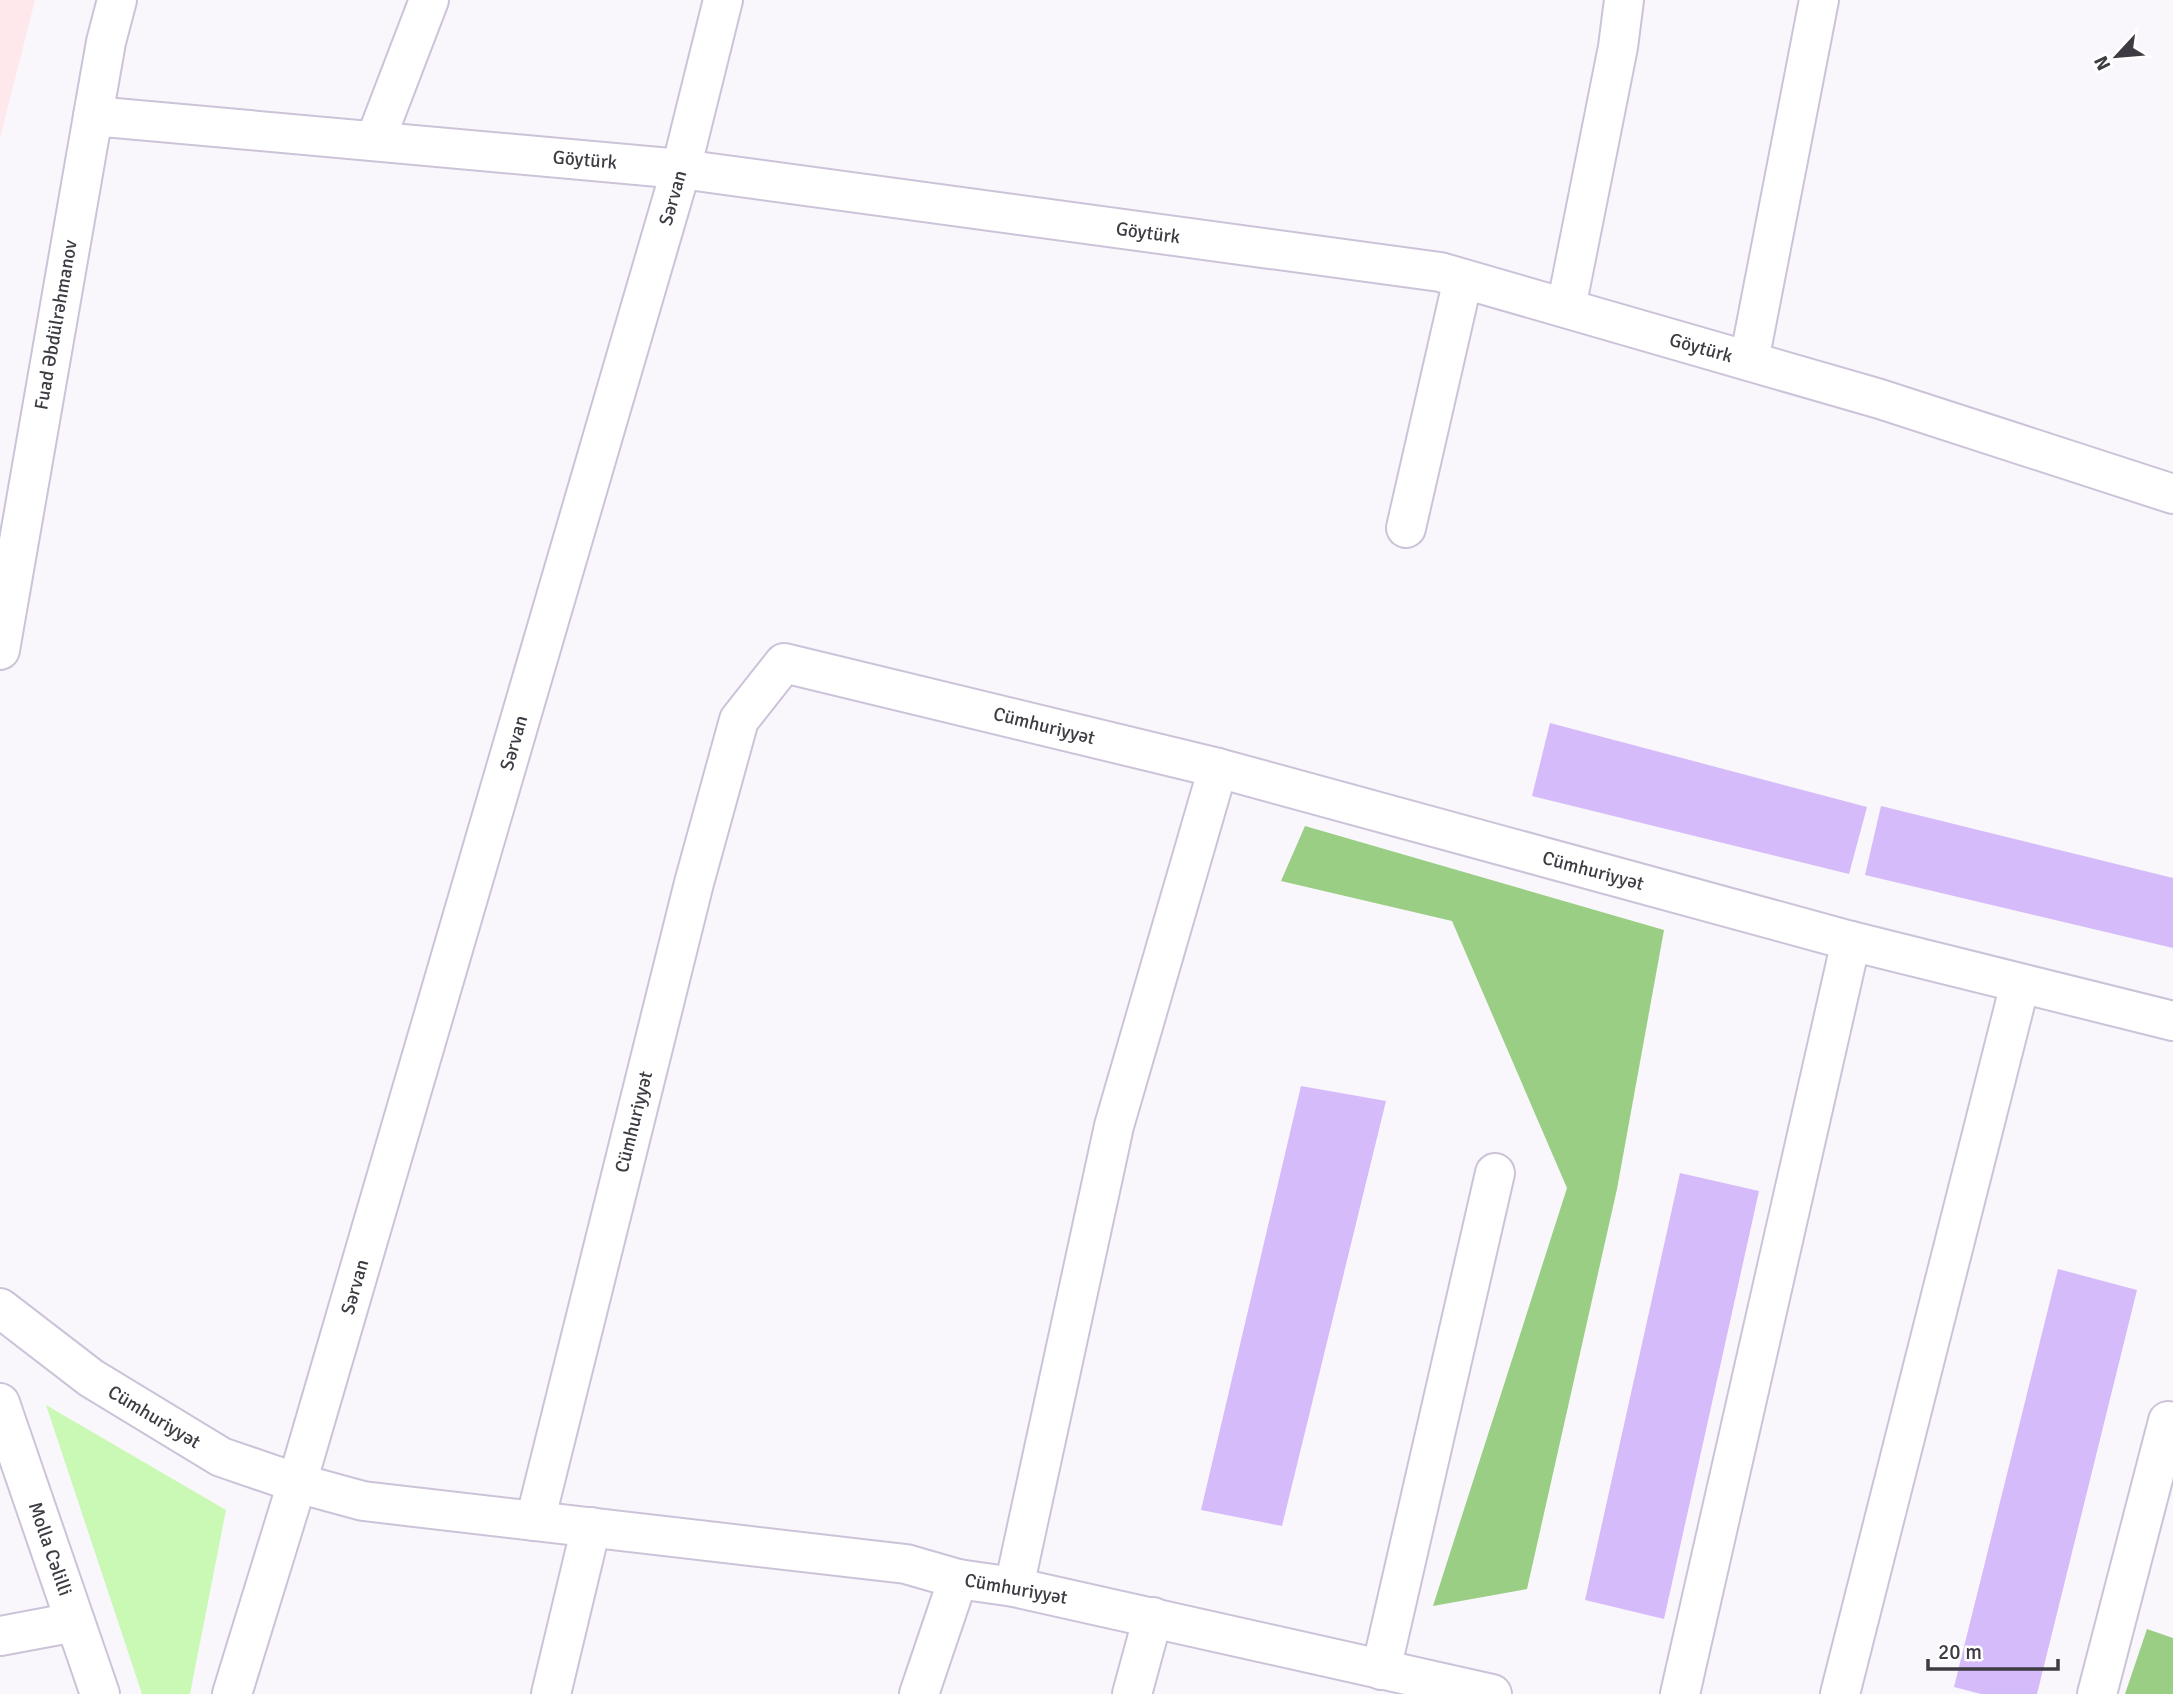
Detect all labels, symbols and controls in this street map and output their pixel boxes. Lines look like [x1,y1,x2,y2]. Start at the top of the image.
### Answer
north arrow [2082,21,2152,91]
text: N [2089,52,2116,74]
street label: Göytürk [552,145,619,175]
street label: Sərvan [654,168,692,228]
street label: Göytürk [1114,217,1182,249]
street label: Fuad Əbdülrəhmanov [29,238,83,412]
street label: Göytürk [1667,328,1736,369]
street label: Cümhuriyyət [991,702,1098,750]
street label: Sərvan [495,713,533,773]
street label: Cümhuriyyət [1540,846,1647,896]
street label: Cümhuriyyət [610,1068,658,1175]
street label: Sərvan [336,1257,374,1317]
street label: Cümhuriyyət [103,1380,205,1454]
street label: Molla Cəlilli [23,1499,77,1599]
street label: Cümhuriyyət [963,1568,1070,1610]
scale bar [1928,1628,2058,1672]
text: 20 m [1938,1639,1982,1665]

